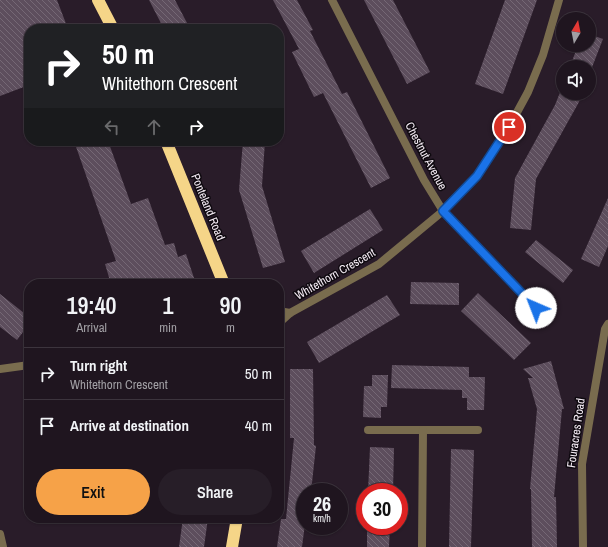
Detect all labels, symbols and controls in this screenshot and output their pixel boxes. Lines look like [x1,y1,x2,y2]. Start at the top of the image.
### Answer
north arrow [556,12,596,52]
map controls [556,12,596,100]
text: 50 m [102,35,154,73]
icon: right [36,40,88,92]
button: sound [556,60,596,100]
text: Whitethorn Crescent [102,71,237,96]
pin [492,110,526,144]
icon: left [101,116,123,138]
icon: ahead [143,116,165,138]
icon: right [185,116,207,138]
icon: arrive [498,116,520,138]
street label: Chestnut Avenue [401,119,451,193]
street label: Ponteland Road [187,171,229,243]
street label: Whitethorn Crescent [292,244,378,303]
position arrow [515,287,557,329]
text: 19:40 [67,289,117,321]
text: 1 [163,289,173,321]
text: 90 [219,289,241,321]
text: Arrival [76,319,107,336]
text: min [159,319,177,336]
text: m [226,319,235,336]
text: Turn right [70,355,127,376]
icon: right [36,363,58,385]
text: 50 m [245,363,272,384]
text: Whitethorn Crescent [70,376,168,393]
street label: Fouracres Road [563,397,589,469]
icon: arrive [36,415,58,437]
text: Arrive at destination [70,415,189,436]
text: 40 m [245,415,272,436]
button: Exit [36,469,150,515]
button: Share [158,469,272,515]
speed limit sign: 30 [356,483,408,535]
text: 26 [313,490,331,517]
text: km/h [313,512,331,525]

